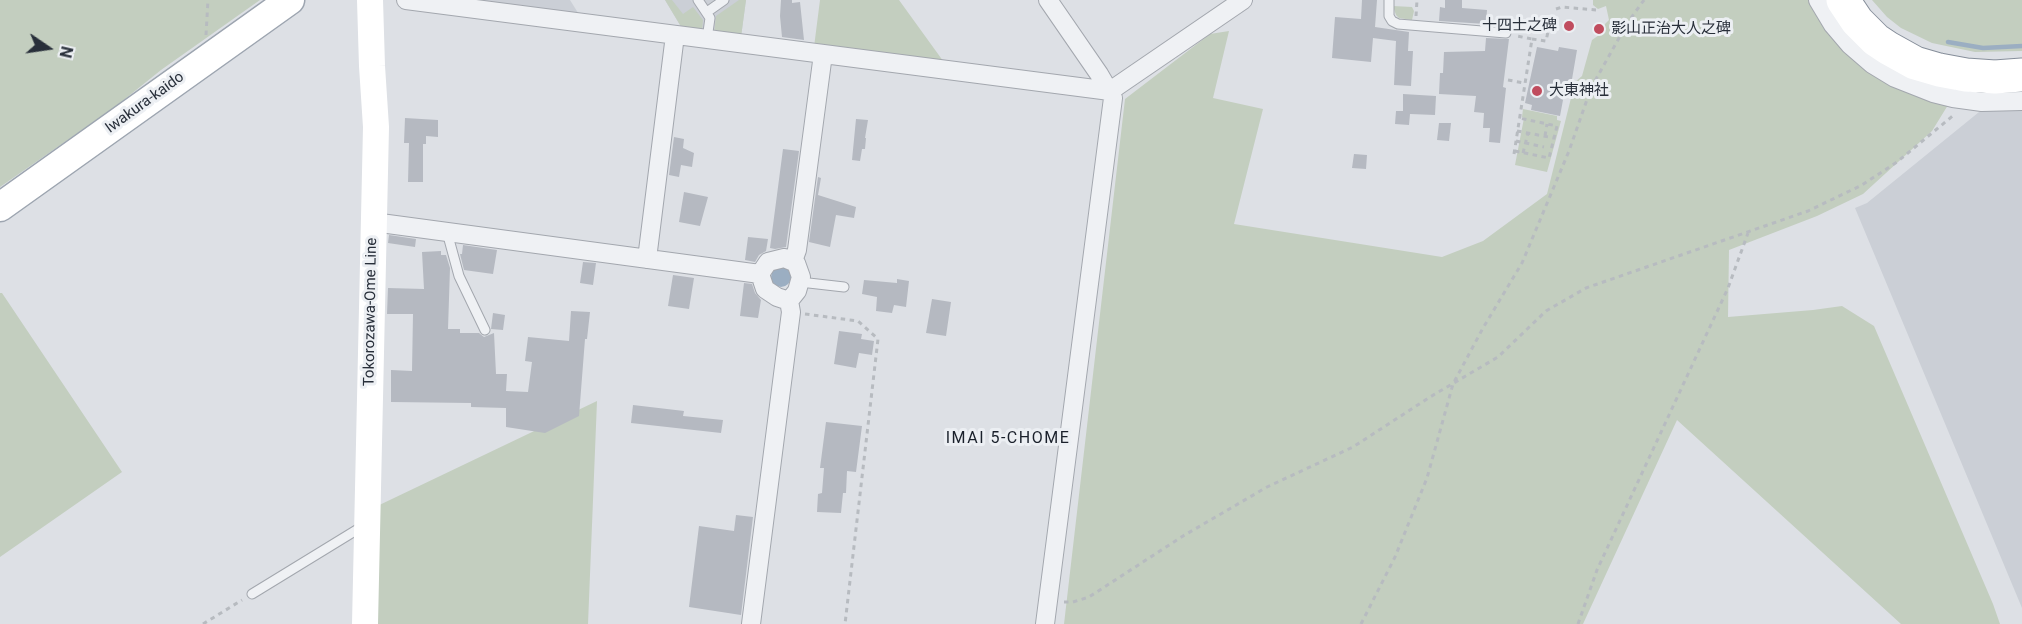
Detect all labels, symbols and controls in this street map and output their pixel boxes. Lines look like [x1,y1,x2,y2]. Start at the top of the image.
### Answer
place label: 十四士之碑 [1482,17,1557,35]
north arrow [18,18,78,78]
marker: 十四士之碑 [1562,19,1576,33]
place label: 影山正治大人之碑 [1611,20,1731,38]
marker: 影山正治大人之碑 [1592,22,1606,36]
text: N [56,45,77,60]
street label: Iwakura-kaido [102,68,188,138]
place label: 大東神社 [1549,82,1609,100]
marker: 大東神社 [1530,84,1544,98]
street label: Tokorozawa-Ome Line [361,238,381,386]
district label: IMAI 5-CHOME [946,429,1070,449]

